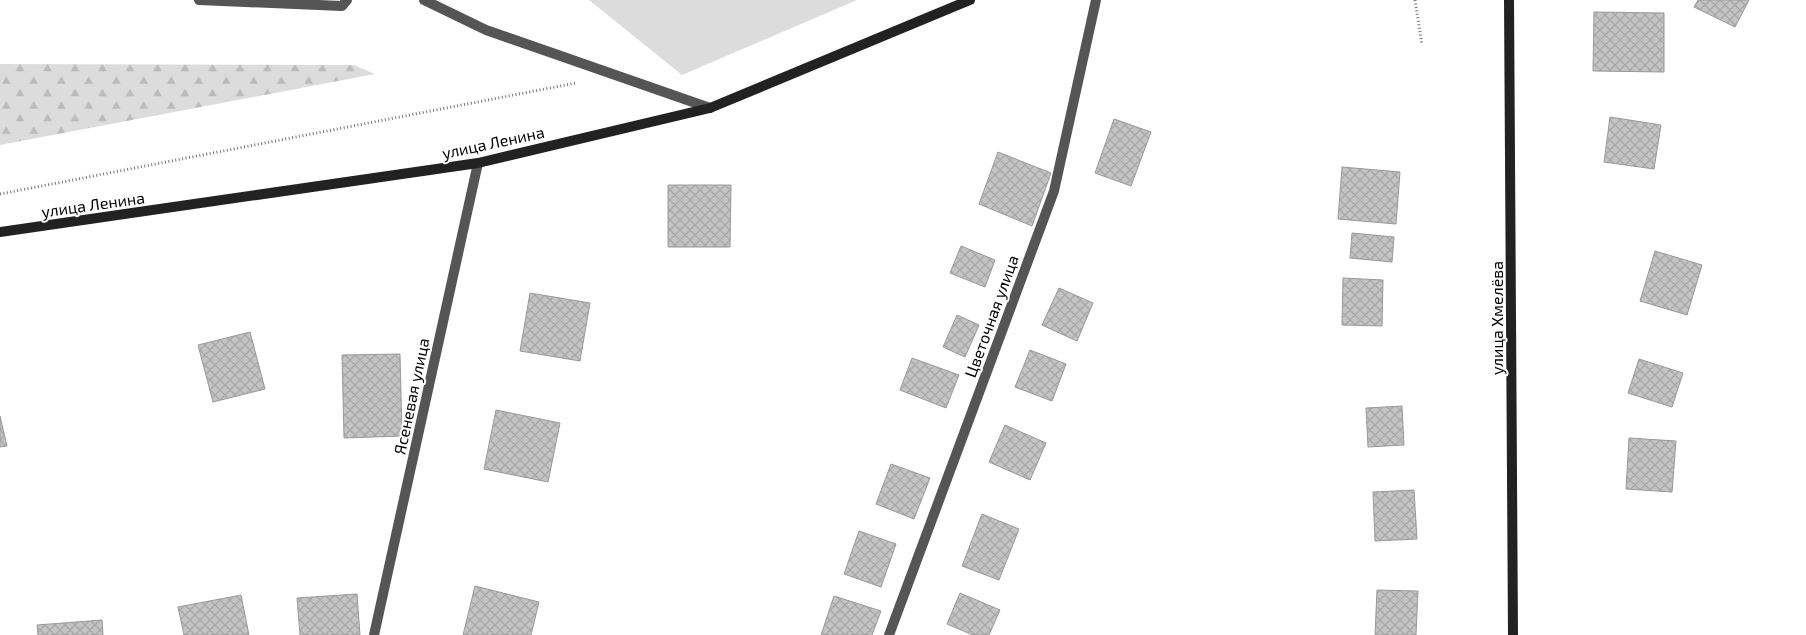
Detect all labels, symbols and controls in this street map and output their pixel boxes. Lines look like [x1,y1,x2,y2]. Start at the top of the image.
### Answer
street label: улица Ленина [440,122,546,163]
street label: улица Ленина [40,187,146,222]
street label: Цветочная улица [960,252,1023,380]
street label: улица Хмелёва [1487,261,1507,375]
street label: Ясеневая улица [389,336,434,456]

